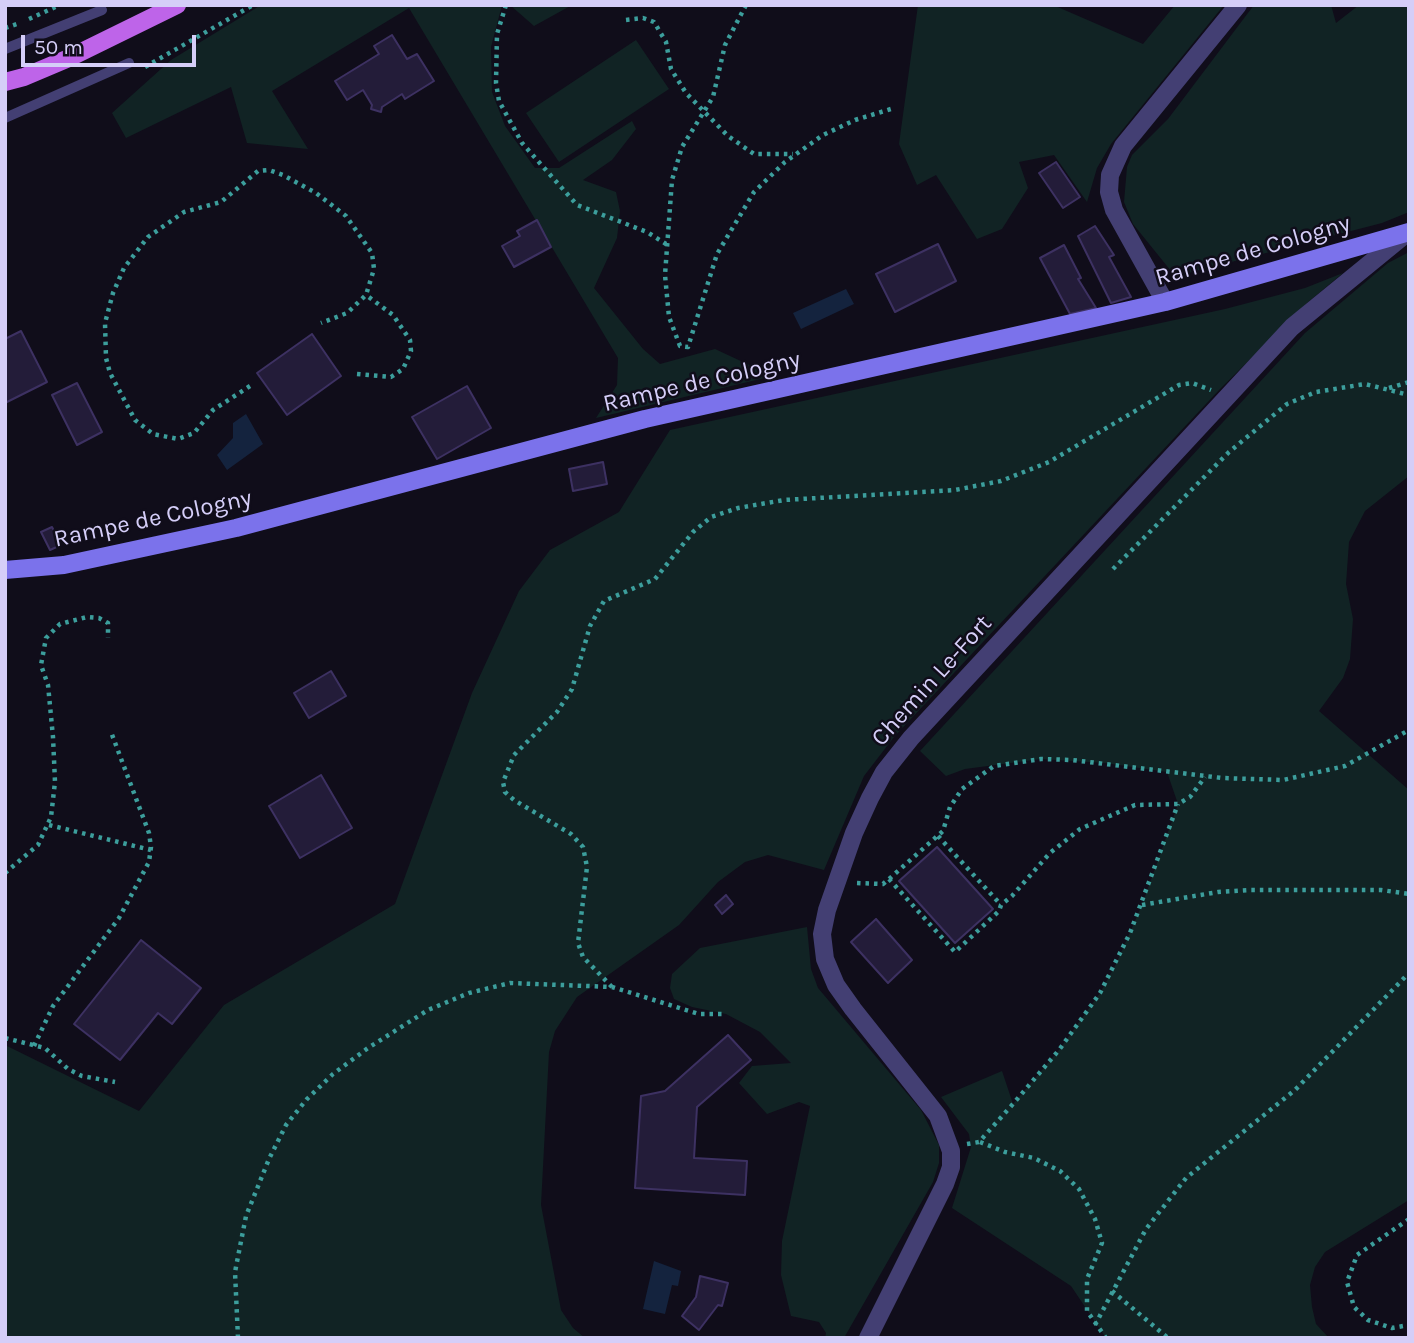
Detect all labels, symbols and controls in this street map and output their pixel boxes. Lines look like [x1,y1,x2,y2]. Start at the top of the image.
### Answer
scale bar [24,21,200,65]
text: 50 m [34,35,83,59]
street label: Rampe de Cologny [1152,209,1354,293]
street label: Rampe de Cologny [601,345,803,419]
street label: Rampe de Cologny [51,484,255,554]
street label: Chemin Le-Fort [866,610,998,752]

